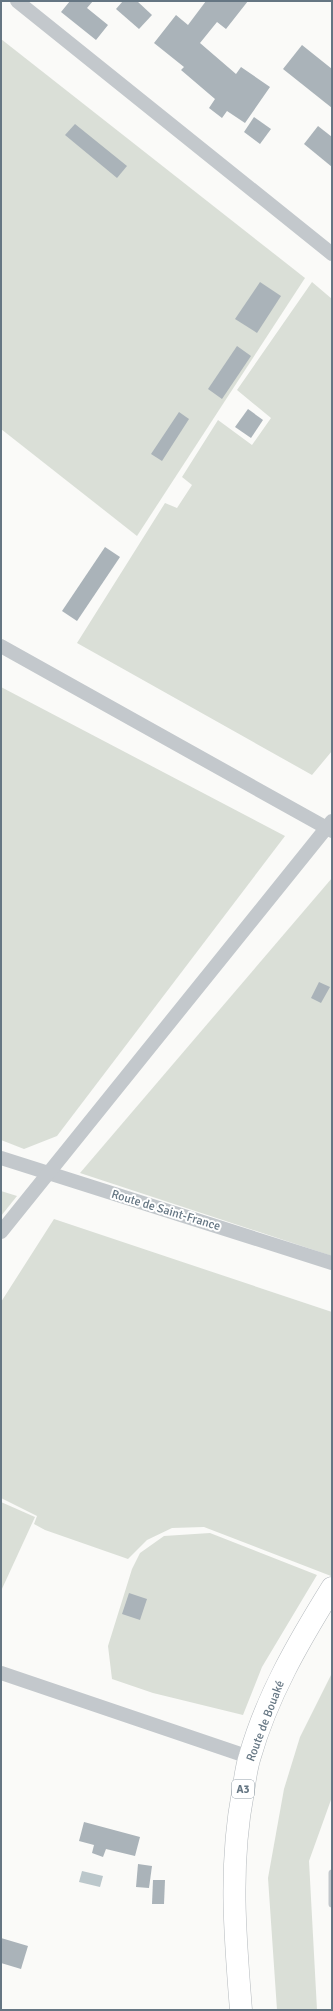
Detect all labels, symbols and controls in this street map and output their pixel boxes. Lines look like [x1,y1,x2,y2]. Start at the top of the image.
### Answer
street label: Route de Saint-France [110,1187,222,1234]
street label: Route de Bouaké [243,1679,288,1764]
road number: A3 [232,1780,254,1798]

